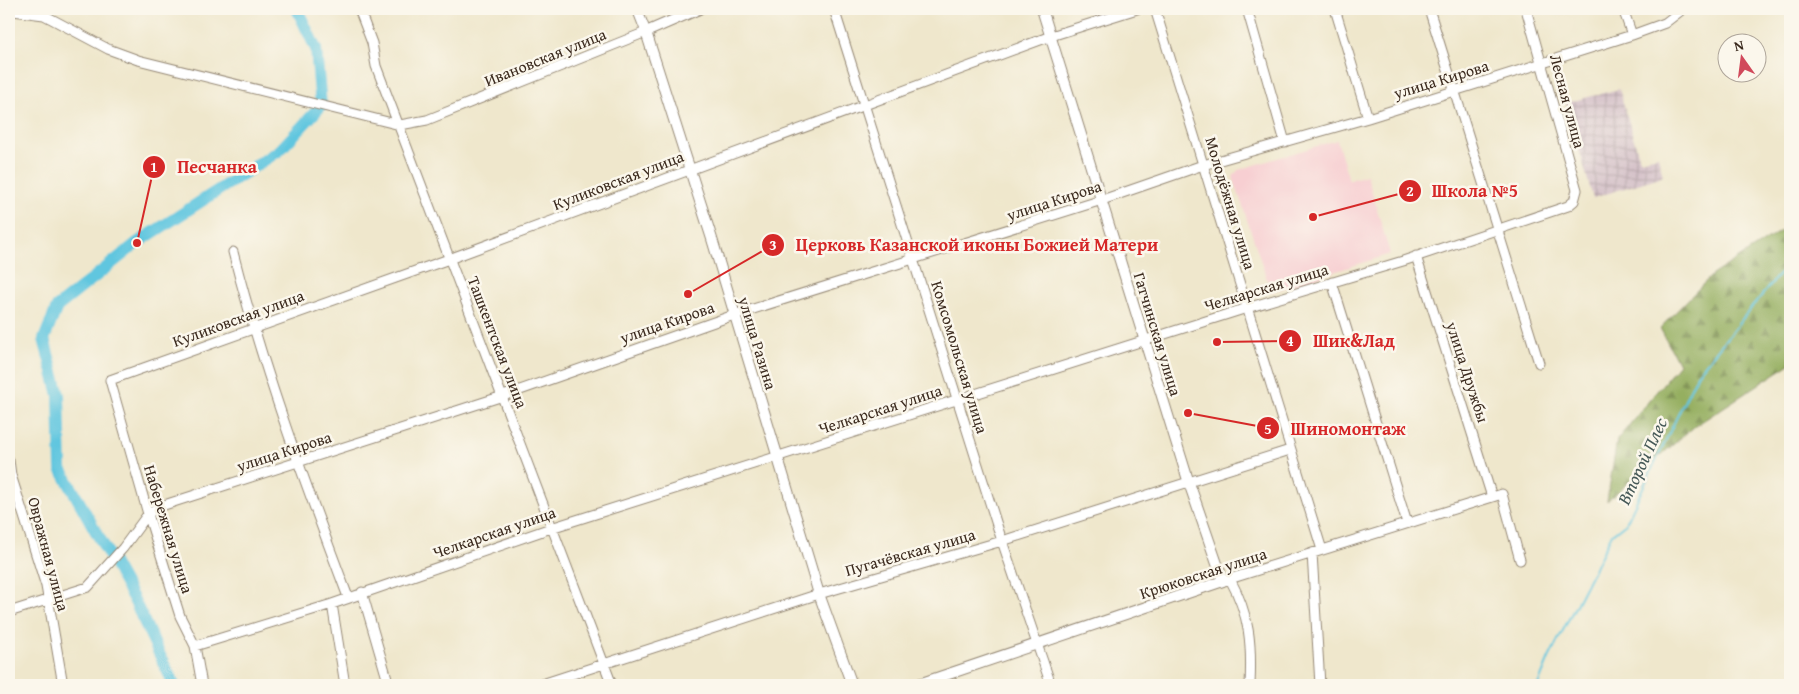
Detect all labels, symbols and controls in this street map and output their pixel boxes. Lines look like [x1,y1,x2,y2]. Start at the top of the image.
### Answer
street label: Ивановская улица [481,22,610,92]
north arrow [1716,32,1766,82]
text: N [1732,34,1746,56]
street label: Лесная улица [1544,51,1592,151]
street label: улица Кирова [1390,53,1492,105]
street label: Молодёжная улица [1199,134,1263,273]
street label: Куликовская улица [549,144,687,216]
callout: Песчанка [142,150,267,183]
text: Песчанка [177,153,258,180]
text: 1 [150,156,158,177]
street label: улица Кирова [1003,173,1105,227]
callout: Школа №5 [1397,174,1528,207]
text: Школа №5 [1432,177,1518,204]
text: 2 [1406,180,1414,201]
callout: Церковь Казанской иконы Божией Матери [761,228,1168,261]
text: Церковь Казанской иконы Божией Матери [796,231,1158,258]
text: 3 [769,234,777,255]
street label: Челкарская улица [1201,257,1331,317]
street label: Гатчинская улица [1128,269,1188,399]
street label: Ташкентская улица [462,273,534,412]
street label: Комсомольская улица [925,278,995,437]
street label: Куликовская улица [169,283,308,353]
street label: улица Разина [732,292,784,393]
street label: улица Кирова [616,295,718,350]
street label: улица Дружбы [1440,317,1496,426]
callout: Шик&Лад [1278,325,1405,358]
text: Шик&Лад [1313,327,1395,354]
text: 4 [1286,330,1294,351]
street label: Челкарская улица [815,378,945,440]
callout: Шиномонтаж [1255,412,1415,445]
water label: Второй Плес [1610,412,1674,510]
text: Шиномонтаж [1291,415,1406,442]
text: 5 [1264,418,1272,439]
street label: улица Кирова [233,424,335,478]
street label: Набережная улица [138,462,200,597]
street label: Овражная улица [22,494,76,614]
street label: Челкарская улица [429,500,559,564]
street label: Пугачёвская улица [842,522,978,582]
street label: Крюковская улица [1136,541,1270,605]

